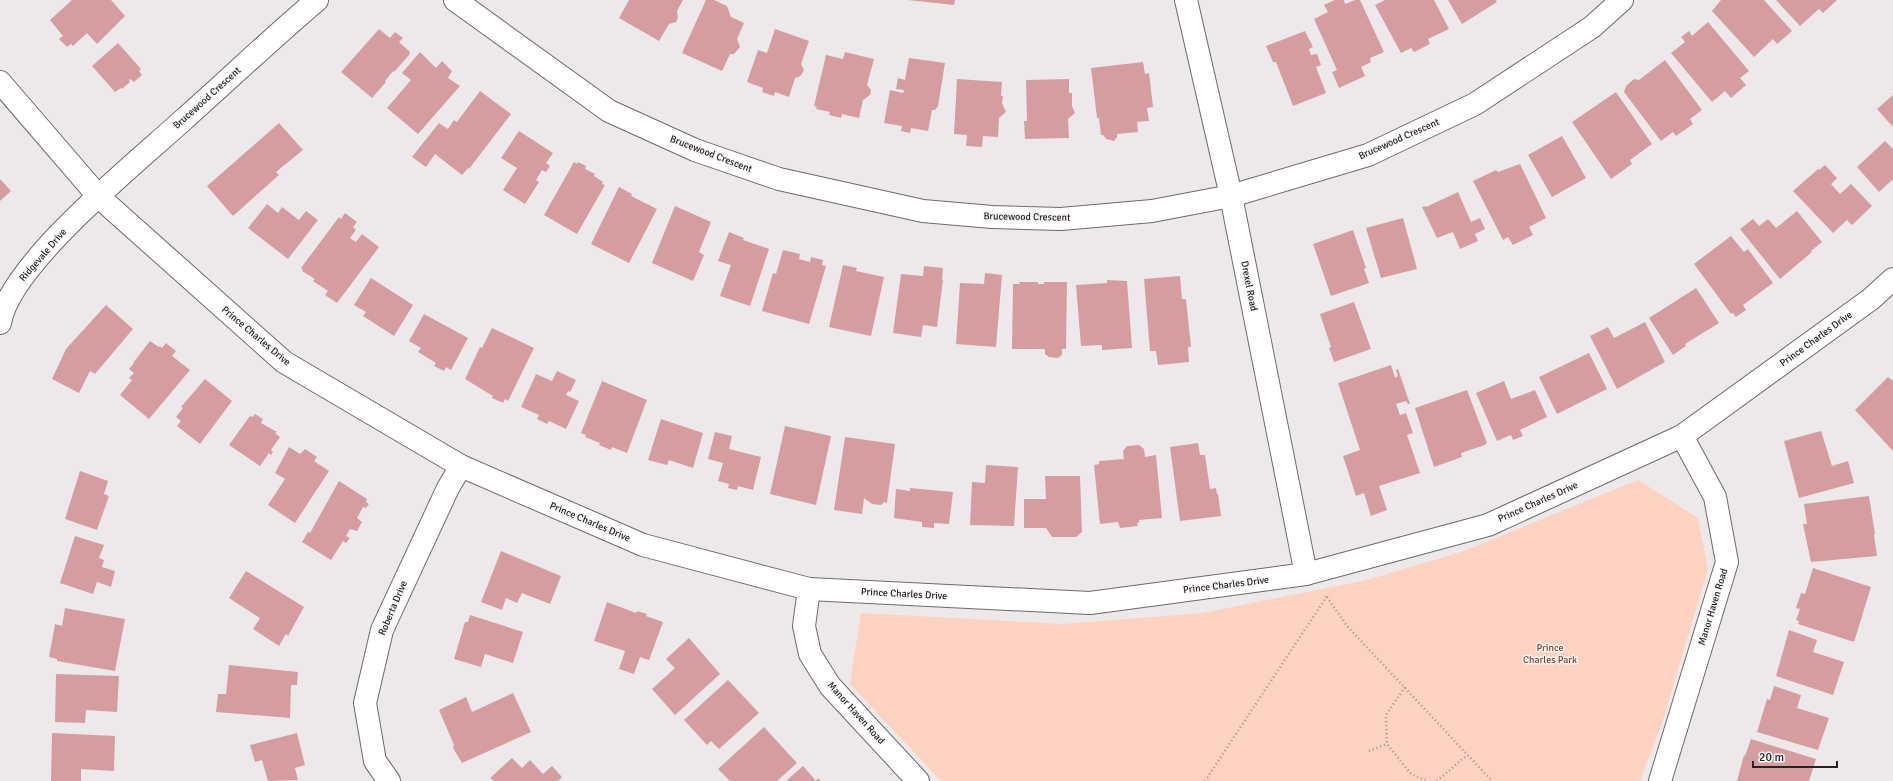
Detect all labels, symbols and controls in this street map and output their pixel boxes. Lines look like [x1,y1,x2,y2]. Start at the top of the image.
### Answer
street label: Brucewood Crescent [171,64,244,132]
street label: Brucewood Crescent [1357,116,1442,162]
street label: Brucewood Crescent [668,133,754,175]
street label: Brucewood Crescent [983,210,1071,224]
street label: Ridgevale Drive [17,226,69,284]
street label: Drexel Road [1238,260,1260,312]
street label: Prince Charles Drive [219,304,293,368]
street label: Prince Charles Drive [1778,309,1854,369]
street label: Prince Charles Drive [1496,479,1580,525]
street label: Prince Charles Drive [548,500,632,544]
street label: Manor Haven Road [1696,567,1730,647]
street label: Prince Charles Drive [1182,574,1270,596]
street label: Roberta Drive [376,579,410,637]
street label: Prince Charles Drive [861,586,947,602]
park label: Prince Charles Park [1523,642,1577,666]
street label: Manor Haven Road [825,679,887,747]
scale bar [1753,743,1837,769]
text: 20 m [1759,750,1784,765]

